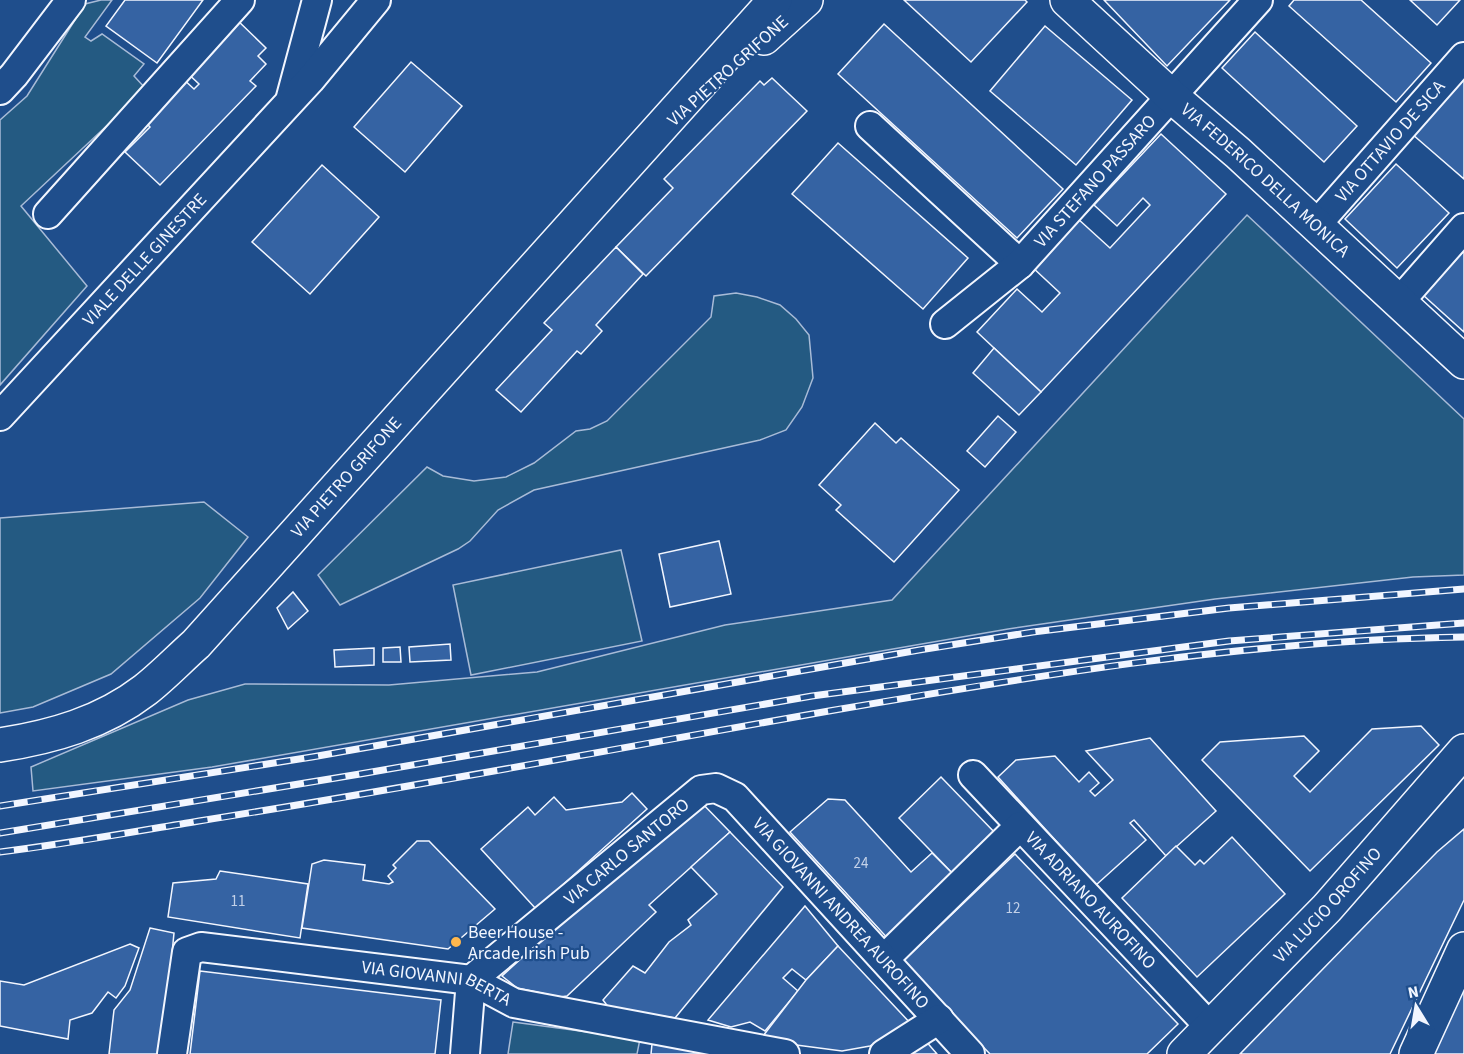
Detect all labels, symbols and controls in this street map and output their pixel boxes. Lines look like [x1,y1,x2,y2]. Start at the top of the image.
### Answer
street label: VIA PIETRO GRIFONE [662,10,794,132]
street label: VIA OTTAVIO DE SICA [1329,74,1451,207]
street label: VIA FEDERICO DELLA MONICA [1176,97,1356,263]
street label: VIA STEFANO PASSARO [1028,109,1162,253]
street label: VIALE DELLE GINESTRE [77,188,212,331]
street label: VIA PIETRO GRIFONE [285,411,407,543]
street label: VIA CARLO SANTORO [558,792,695,911]
street label: VIA GIOVANNI ANDREA AUROFINO [747,812,935,1014]
street label: VIA ADRIANO AUROFINO [1020,826,1162,975]
street label: VIA LUCIO OROFINO [1268,842,1387,968]
house number: 24 [854,853,869,874]
house number: 11 [231,891,245,912]
house number: 12 [1006,898,1020,919]
place label: Beer House - Arcade Irish Pub [468,920,590,966]
marker: Beer House - Arcade Irish Pub [449,935,463,949]
street label: VIA GIOVANNI BERTA [360,954,516,1012]
north arrow [1386,976,1446,1036]
text: N [1406,980,1421,1004]

